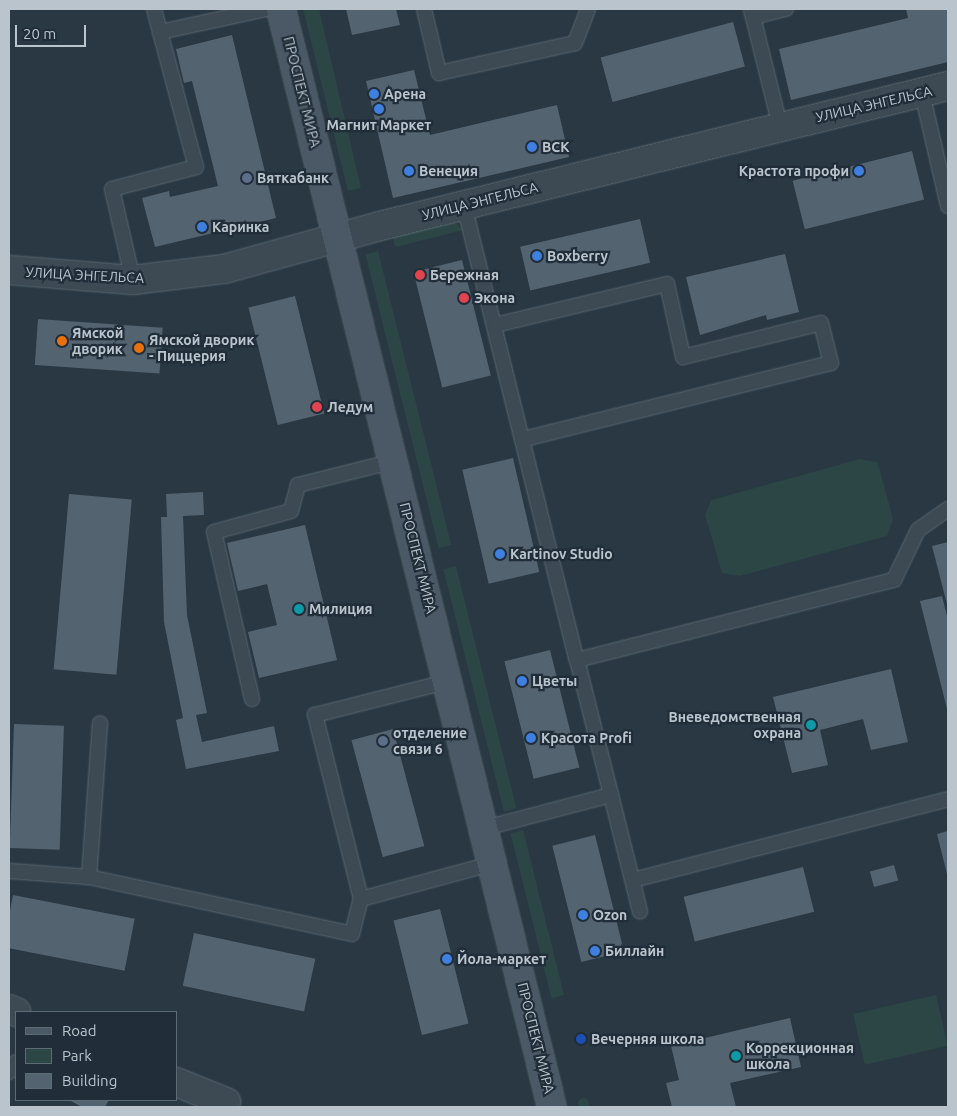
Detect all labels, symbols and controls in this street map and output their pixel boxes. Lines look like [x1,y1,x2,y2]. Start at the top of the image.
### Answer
scale bar [18,15,89,47]
text: 20 m [23,25,56,42]
street label: ПРОСПЕКТ МИРА [280,35,324,149]
street label: УЛИЦА ЭНГЕЛЬСА [814,82,934,126]
place label: Арена [384,86,426,102]
marker: Арена [368,88,380,100]
marker: Магнит Маркет [373,103,385,115]
place label: Магнит Маркет [327,117,431,133]
place label: ВСК [542,139,570,155]
marker: ВСК [526,141,538,153]
place label: Венеция [419,163,478,179]
place label: Крастота профи [739,163,849,179]
marker: Венеция [403,165,415,177]
marker: Крастота профи [853,165,865,177]
place label: Вяткабанк [257,170,329,186]
marker: Вяткабанк [241,172,253,184]
street label: УЛИЦА ЭНГЕЛЬСА [420,179,540,223]
place label: Каринка [212,219,269,235]
marker: Каринка [196,221,208,233]
place label: Boxberry [547,248,608,264]
marker: Boxberry [531,250,543,262]
street label: УЛИЦА ЭНГЕЛЬСА [25,264,145,286]
place label: Бережная [430,267,499,283]
marker: Бережная [414,269,426,281]
place label: Экона [474,290,515,306]
marker: Экона [458,292,470,304]
place label: Ямской дворик [72,325,123,358]
place label: Ямской дворик - Пиццерия [149,332,254,364]
marker: Ямской дворик [56,335,68,347]
marker: Ямской дворик - Пиццерия [133,342,145,354]
place label: Ледум [327,399,373,415]
marker: Ледум [311,401,323,413]
street label: ПРОСПЕКТ МИРА [396,501,440,615]
place label: Kartinov Studio [510,546,613,562]
marker: Kartinov Studio [494,548,506,560]
place label: Милиция [309,601,372,617]
marker: Милиция [293,603,305,615]
place label: Цветы [532,673,577,689]
marker: Цветы [516,675,528,687]
place label: Вневедомственная охрана [669,709,801,742]
marker: Вневедомственная охрана [805,719,817,731]
place label: отделение связи 6 [393,725,467,758]
place label: Красота Profi [541,730,632,746]
marker: Красота Profi [525,732,537,744]
marker: отделение связи 6 [377,735,389,747]
place label: Ozon [593,907,627,923]
marker: Ozon [577,909,589,921]
place label: Биллайн [605,943,664,959]
marker: Биллайн [589,945,601,957]
place label: Йола-маркет [457,951,546,967]
marker: Йола-маркет [441,953,453,965]
street label: ПРОСПЕКТ МИРА [514,981,558,1095]
legend [15,1011,178,1101]
text: Road [62,1022,97,1039]
place label: Вечерняя школа [591,1031,704,1047]
marker: Вечерняя школа [575,1033,587,1045]
place label: Коррекционная школа [746,1040,854,1072]
text: Park [62,1047,92,1064]
marker: Коррекционная школа [730,1050,742,1062]
text: Building [62,1072,117,1089]

